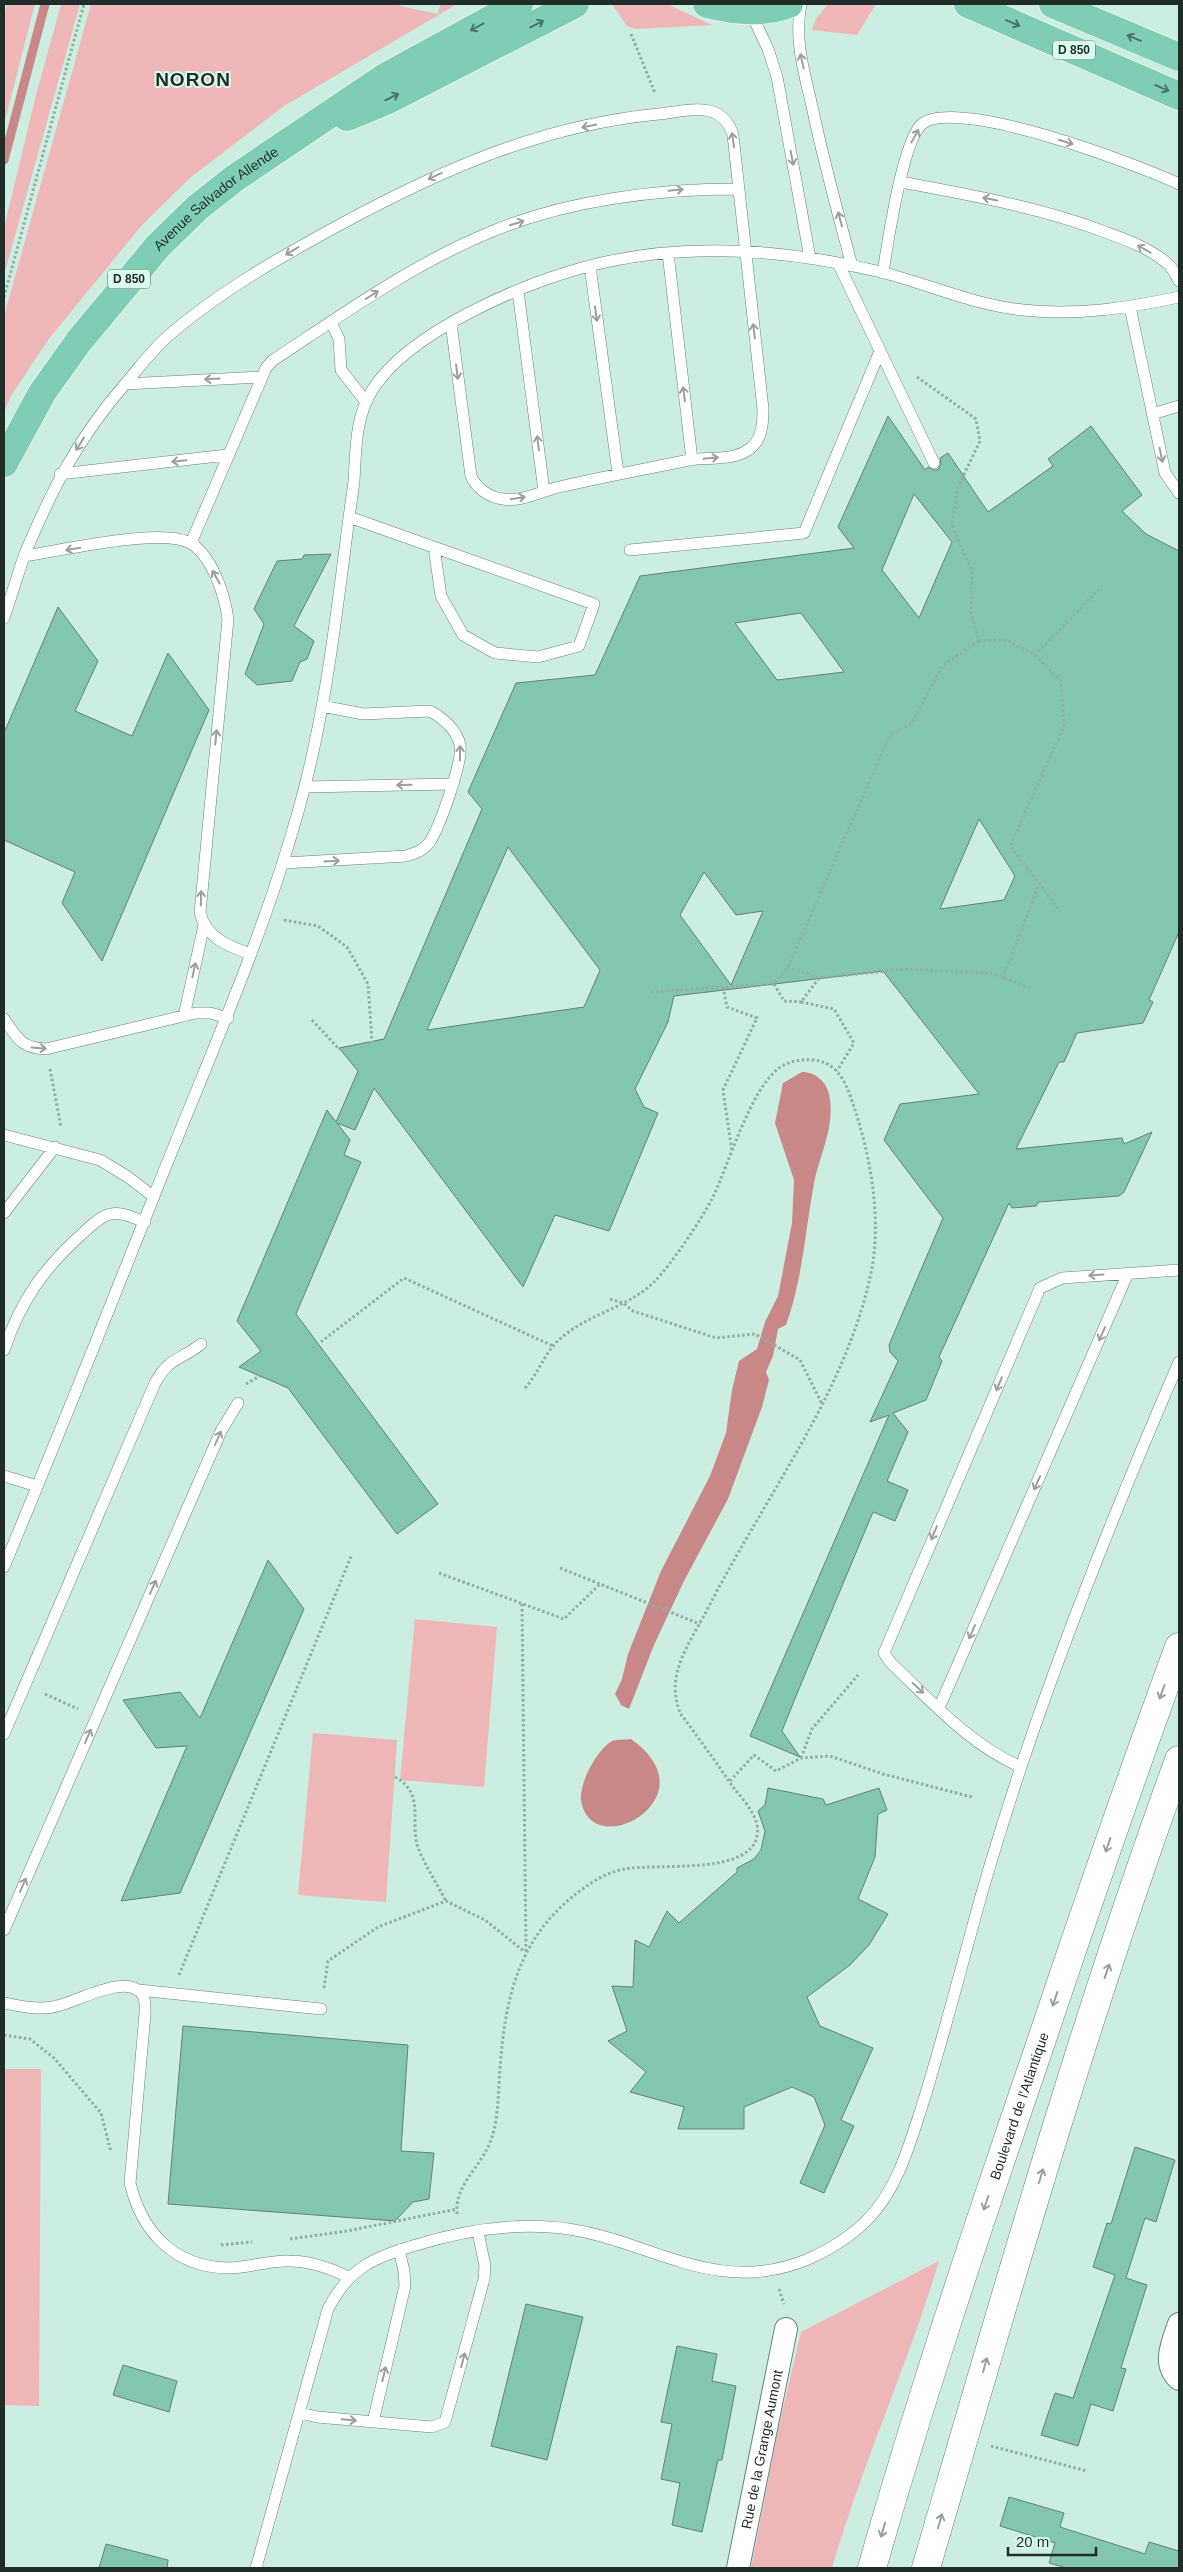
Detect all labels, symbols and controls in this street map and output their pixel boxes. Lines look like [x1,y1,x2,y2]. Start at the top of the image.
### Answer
one-way arrow [530,19,545,29]
one-way arrow [1005,19,1020,29]
one-way arrow [470,23,484,33]
one-way arrow [1127,33,1142,43]
road number: D 850 [1053,40,1095,60]
one-way arrow [797,54,806,70]
district label: NORON [155,69,231,90]
one-way arrow [1154,84,1169,94]
one-way arrow [385,92,400,102]
one-way arrow [582,121,598,131]
one-way arrow [910,128,920,143]
one-way arrow [728,132,738,148]
one-way arrow [1058,138,1073,147]
street label: Avenue Salvador Allende [150,143,281,254]
one-way arrow [787,150,797,166]
one-way arrow [428,171,443,181]
one-way arrow [667,185,683,195]
one-way arrow [983,194,999,203]
one-way arrow [835,212,844,228]
one-way arrow [509,218,524,227]
one-way arrow [1137,244,1152,254]
one-way arrow [285,247,299,257]
road number: D 850 [108,270,150,288]
one-way arrow [364,290,378,300]
one-way arrow [591,306,601,322]
one-way arrow [749,323,759,339]
one-way arrow [453,363,463,379]
one-way arrow [204,375,220,384]
one-way arrow [679,386,689,402]
one-way arrow [533,435,543,451]
one-way arrow [74,437,85,451]
one-way arrow [1157,447,1167,463]
one-way arrow [703,453,719,463]
one-way arrow [171,456,187,466]
one-way arrow [510,493,526,503]
one-way arrow [65,544,81,554]
one-way arrow [211,569,221,584]
one-way arrow [211,729,221,745]
one-way arrow [455,745,464,761]
one-way arrow [396,780,412,789]
one-way arrow [324,856,340,865]
one-way arrow [196,891,206,907]
one-way arrow [190,963,199,979]
one-way arrow [31,1043,47,1053]
one-way arrow [1088,1271,1104,1280]
one-way arrow [1096,1326,1106,1341]
one-way arrow [993,1376,1003,1391]
one-way arrow [214,1431,223,1446]
one-way arrow [1032,1475,1042,1490]
one-way arrow [928,1525,938,1540]
one-way arrow [148,1580,158,1595]
one-way arrow [967,1624,977,1639]
one-way arrow [911,1682,924,1694]
one-way arrow [1157,1684,1166,1700]
one-way arrow [84,1729,94,1744]
one-way arrow [1103,1837,1112,1853]
one-way arrow [19,1878,29,1893]
one-way arrow [1103,1964,1112,1980]
one-way arrow [1050,1991,1059,2006]
street label: Boulevard de l'Atlantique [987,2030,1052,2182]
one-way arrow [1037,2168,1047,2184]
one-way arrow [980,2194,990,2210]
one-way arrow [459,2352,468,2368]
one-way arrow [980,2358,990,2374]
one-way arrow [380,2367,389,2383]
street label: Rue de la Grange Aumont [738,2368,786,2530]
one-way arrow [341,2415,357,2425]
one-way arrow [935,2514,945,2530]
one-way arrow [877,2521,887,2537]
scale bar [1008,2524,1096,2556]
text: 20 m [1016,2533,1049,2550]

